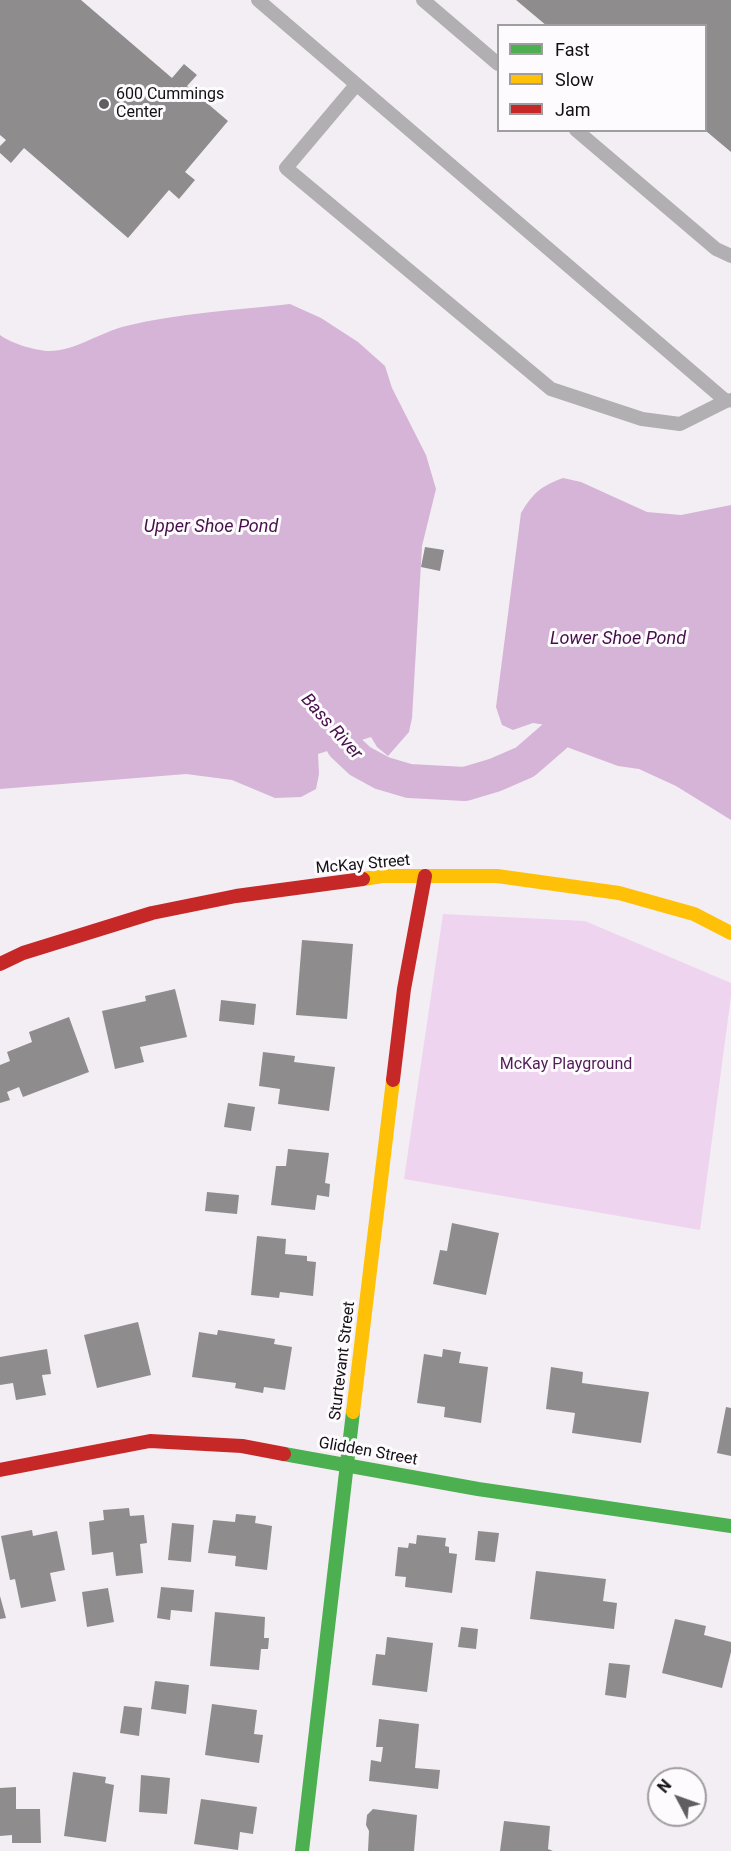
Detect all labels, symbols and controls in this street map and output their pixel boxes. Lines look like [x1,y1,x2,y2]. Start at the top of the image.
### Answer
legend [497,24,707,132]
text: Fast [555,39,590,60]
text: Slow [555,69,594,90]
place label: 600 Cummings Center [116,85,224,123]
marker: 600 Cummings Center [97,97,111,111]
text: Jam [555,99,591,120]
water label: Upper Shoe Pond [144,516,278,538]
water label: Lower Shoe Pond [550,628,686,650]
water label: Bass River [296,690,366,764]
street label: McKay Street [315,851,411,879]
park label: McKay Playground [500,1055,632,1075]
street label: Sturtevant Street [326,1300,360,1422]
street label: Glidden Street [317,1434,419,1470]
north arrow [647,1767,707,1827]
text: N [654,1776,675,1797]

